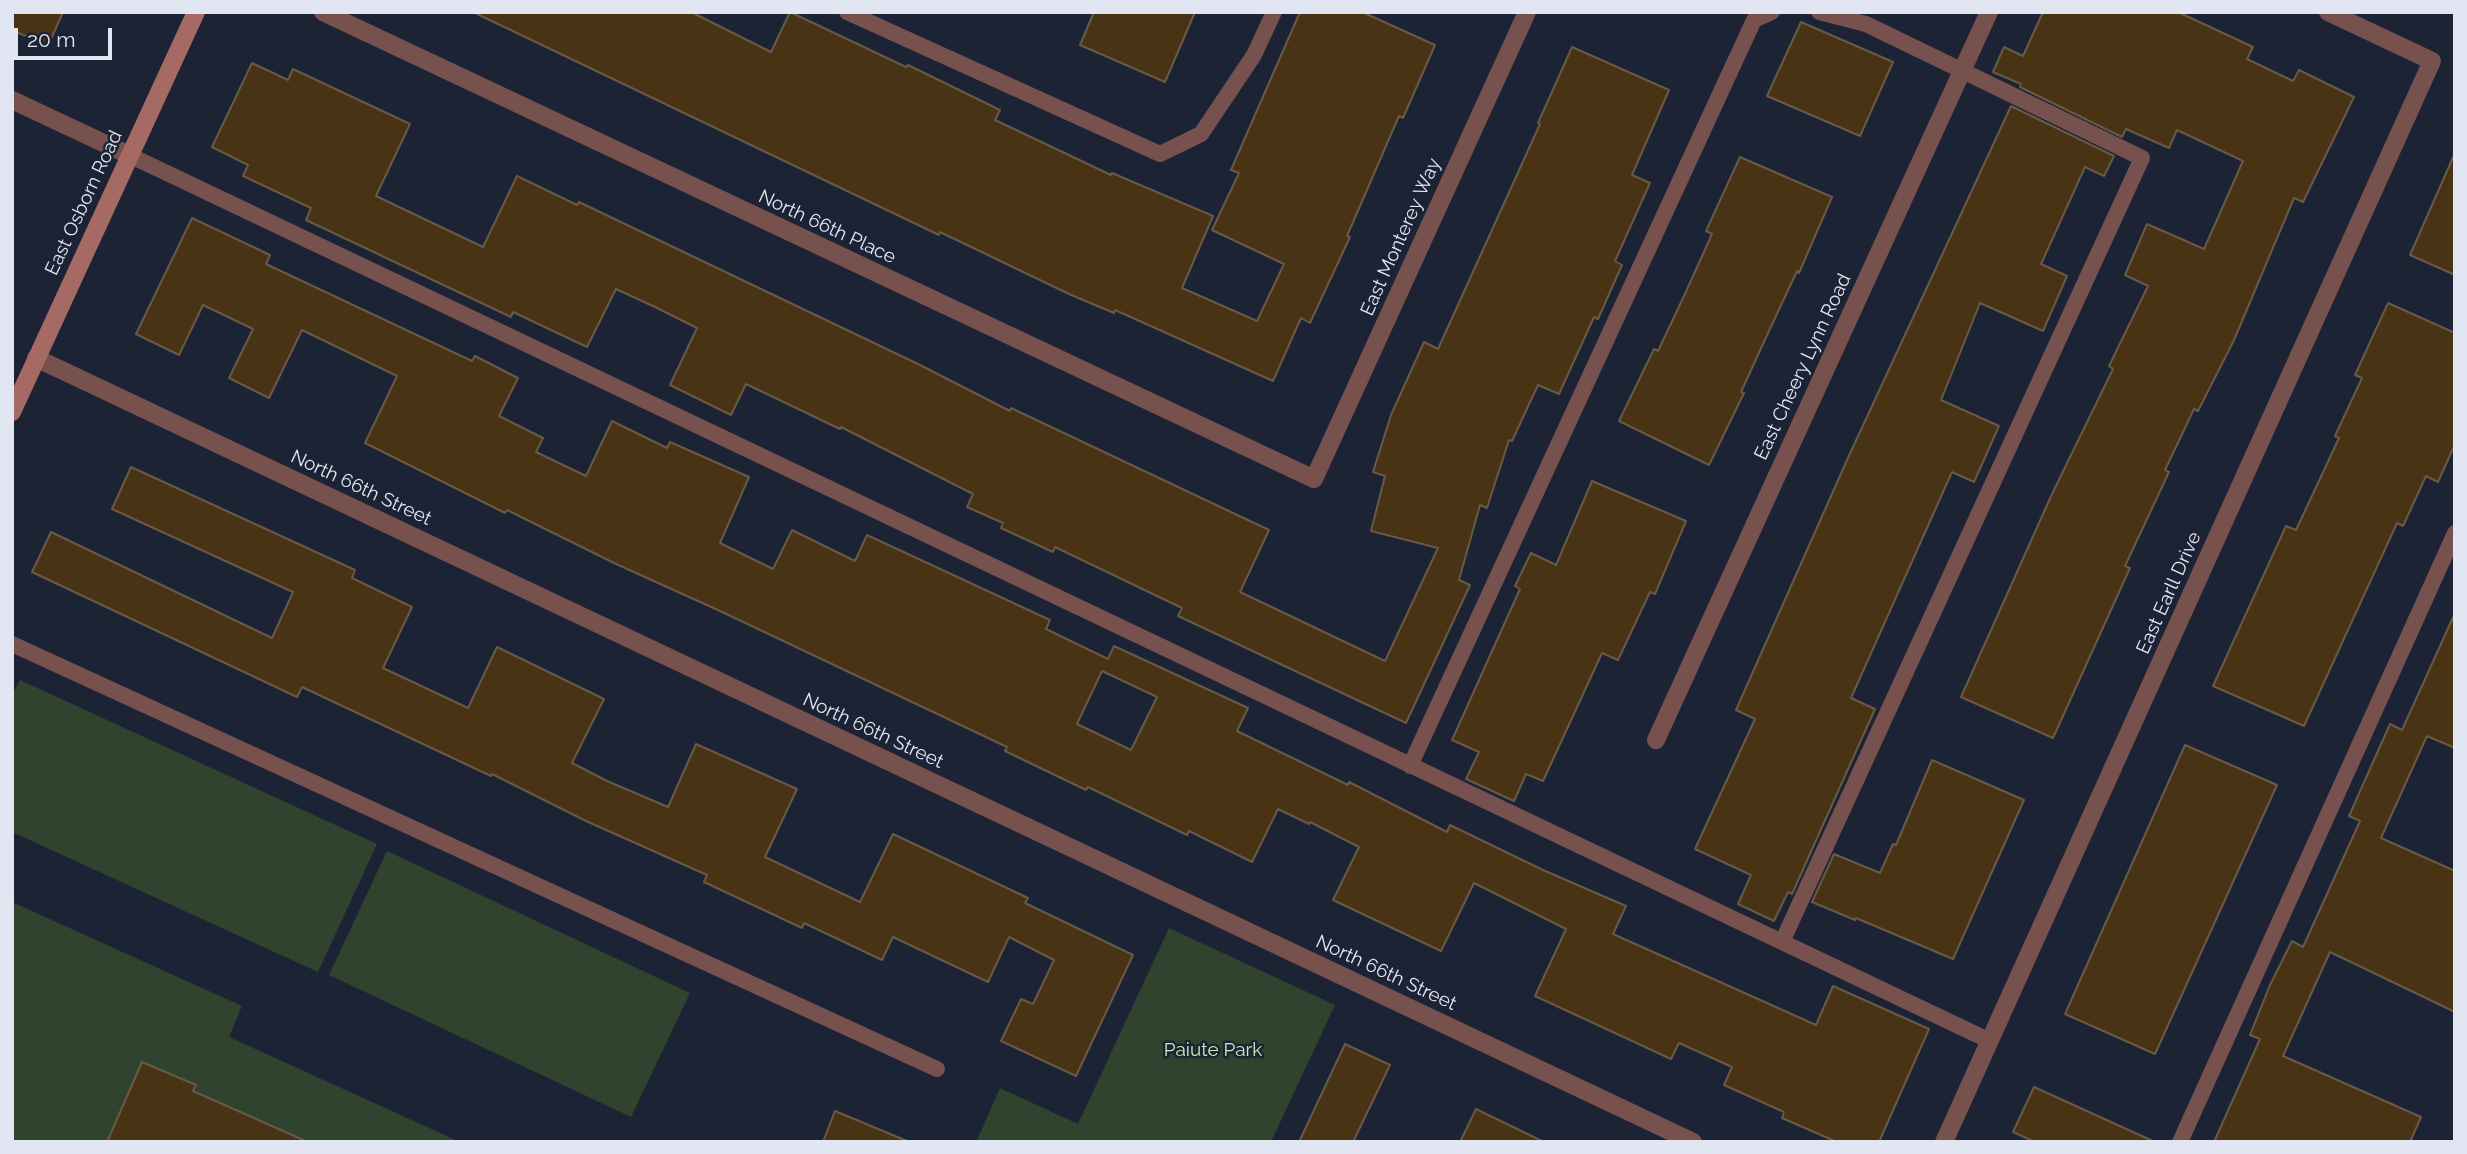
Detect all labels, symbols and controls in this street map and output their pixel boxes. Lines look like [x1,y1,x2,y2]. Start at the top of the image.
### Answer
scale bar [18,14,116,58]
text: 20 m [27,27,75,52]
street label: East Osborn Road [41,127,127,279]
street label: East Monterey Way [1356,155,1446,319]
street label: North 66th Place [755,185,899,269]
street label: East Cheery Lynn Road [1750,270,1856,464]
street label: North 66th Street [287,445,435,531]
street label: East Earll Drive [2132,528,2206,658]
street label: North 66th Street [799,688,947,774]
street label: North 66th Street [1312,930,1460,1016]
park label: Paiute Park [1164,1039,1262,1061]

